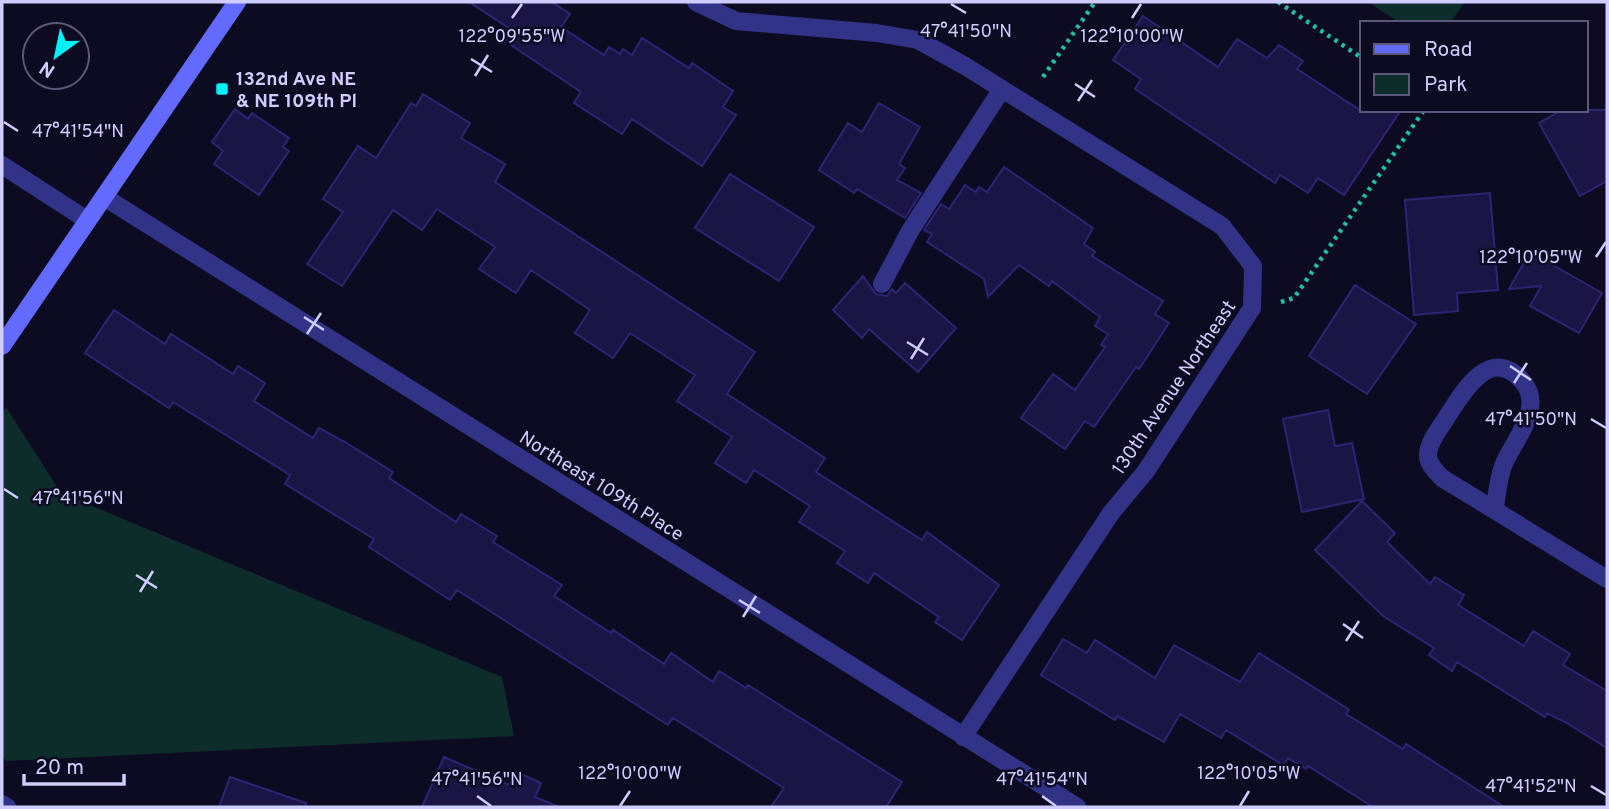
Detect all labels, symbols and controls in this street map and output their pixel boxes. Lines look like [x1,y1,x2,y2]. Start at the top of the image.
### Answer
north arrow [21,21,91,91]
text: 47°41'50"N [920,21,1012,44]
legend [1360,21,1588,112]
text: 122°09'55"W [459,26,566,49]
text: 122°10'00"W [1080,26,1184,49]
text: Road [1424,37,1473,64]
text: N [36,55,60,82]
place label: 132nd Ave NE & NE 109th Pl [236,68,357,114]
text: Park [1424,72,1467,99]
marker: 132nd Ave NE & NE 109th Pl [214,81,230,97]
text: 47°41'54"N [32,121,124,144]
text: 122°10'05"W [1479,247,1583,270]
street label: 130th Avenue Northeast [1107,296,1242,480]
text: 47°41'50"N [1485,409,1577,432]
street label: Northeast 109th Place [514,426,688,547]
text: 47°41'56"N [32,488,124,511]
scale bar [24,742,124,786]
text: 20 m [35,755,84,782]
text: 122°10'00"W [578,763,682,786]
text: 122°10'05"W [1197,763,1301,786]
text: 47°41'56"N [431,769,523,792]
text: 47°41'54"N [996,769,1088,792]
text: 47°41'52"N [1485,776,1577,799]

